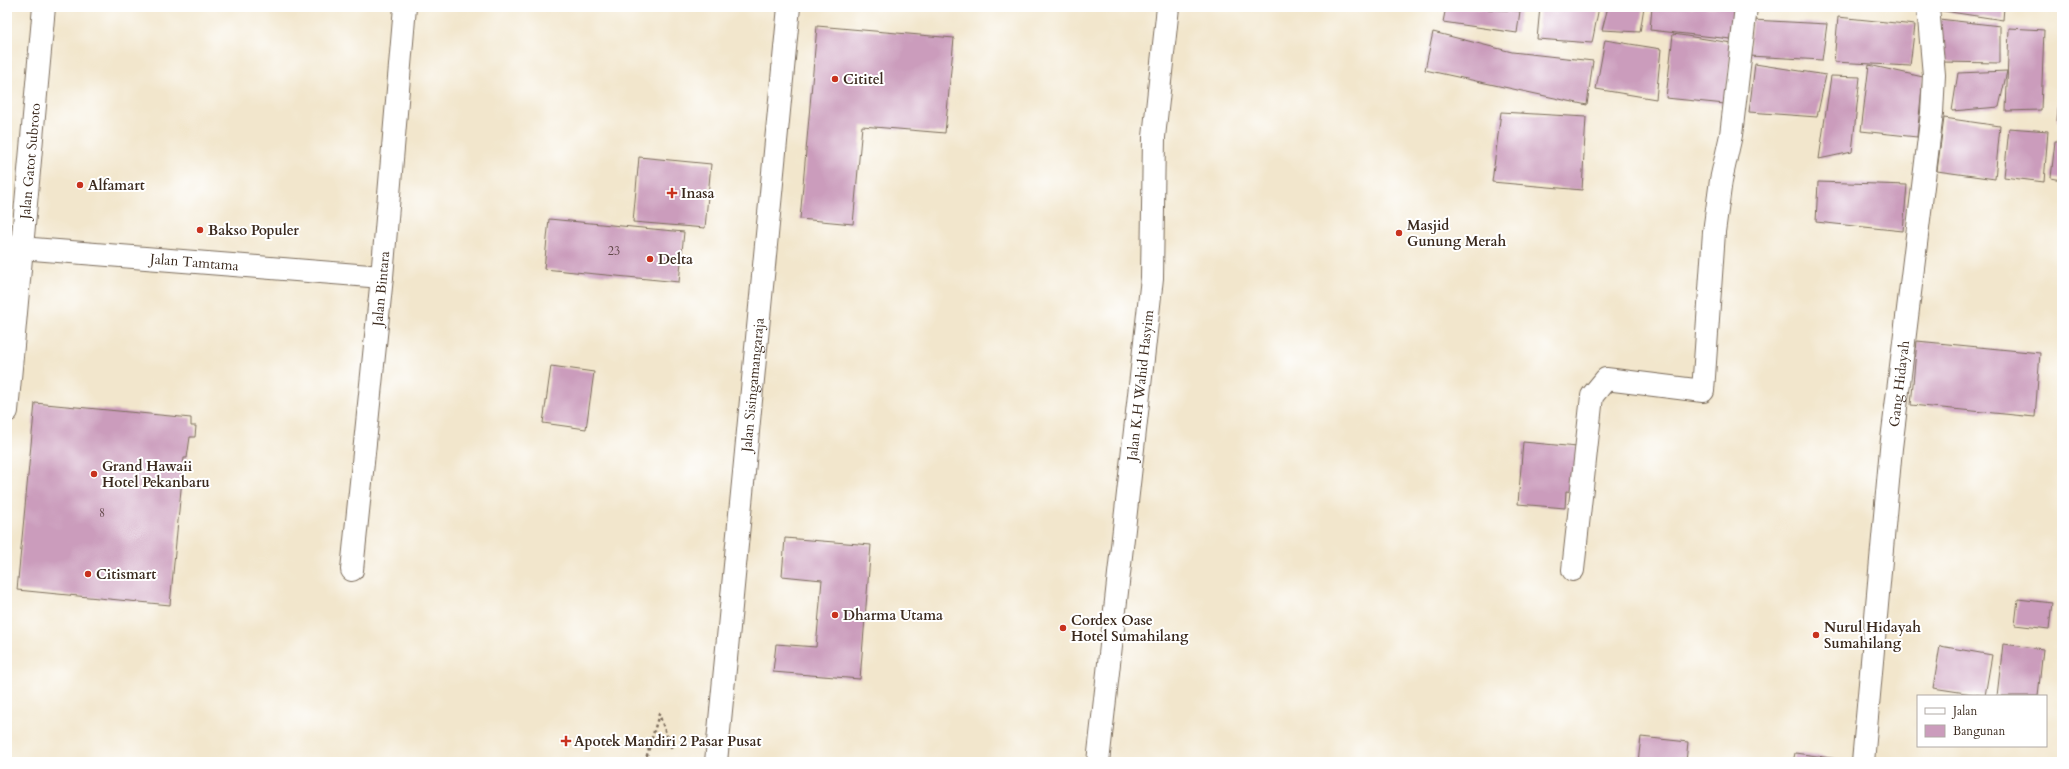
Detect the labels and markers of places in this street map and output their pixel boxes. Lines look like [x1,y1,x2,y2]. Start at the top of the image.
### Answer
place label: Cititel [843,70,884,89]
marker: Cititel [830,74,840,84]
place label: Alfamart [88,176,145,195]
marker: Alfamart [75,180,85,190]
place label: Inasa [681,184,715,203]
marker: Inasa [666,187,678,199]
place label: Masjid Gunung Merah [1407,216,1506,251]
place label: Bakso Populer [208,221,299,240]
marker: Bakso Populer [195,225,205,235]
marker: Masjid Gunung Merah [1394,228,1404,238]
place label: Delta [658,250,693,269]
marker: Delta [645,254,655,264]
place label: Grand Hawaii Hotel Pekanbaru [102,457,210,492]
marker: Grand Hawaii Hotel Pekanbaru [89,469,99,479]
place label: Citismart [96,565,156,584]
marker: Citismart [83,569,93,579]
place label: Dharma Utama [843,606,943,625]
marker: Dharma Utama [830,610,840,620]
place label: Cordex Oase Hotel Sumahilang [1071,611,1189,646]
place label: Nurul Hidayah Sumahilang [1824,618,1921,653]
marker: Cordex Oase Hotel Sumahilang [1058,623,1068,633]
marker: Nurul Hidayah Sumahilang [1811,630,1821,640]
place label: Apotek Mandiri 2 Pasar Pusat [574,732,761,751]
marker: Apotek Mandiri 2 Pasar Pusat [561,736,571,746]

